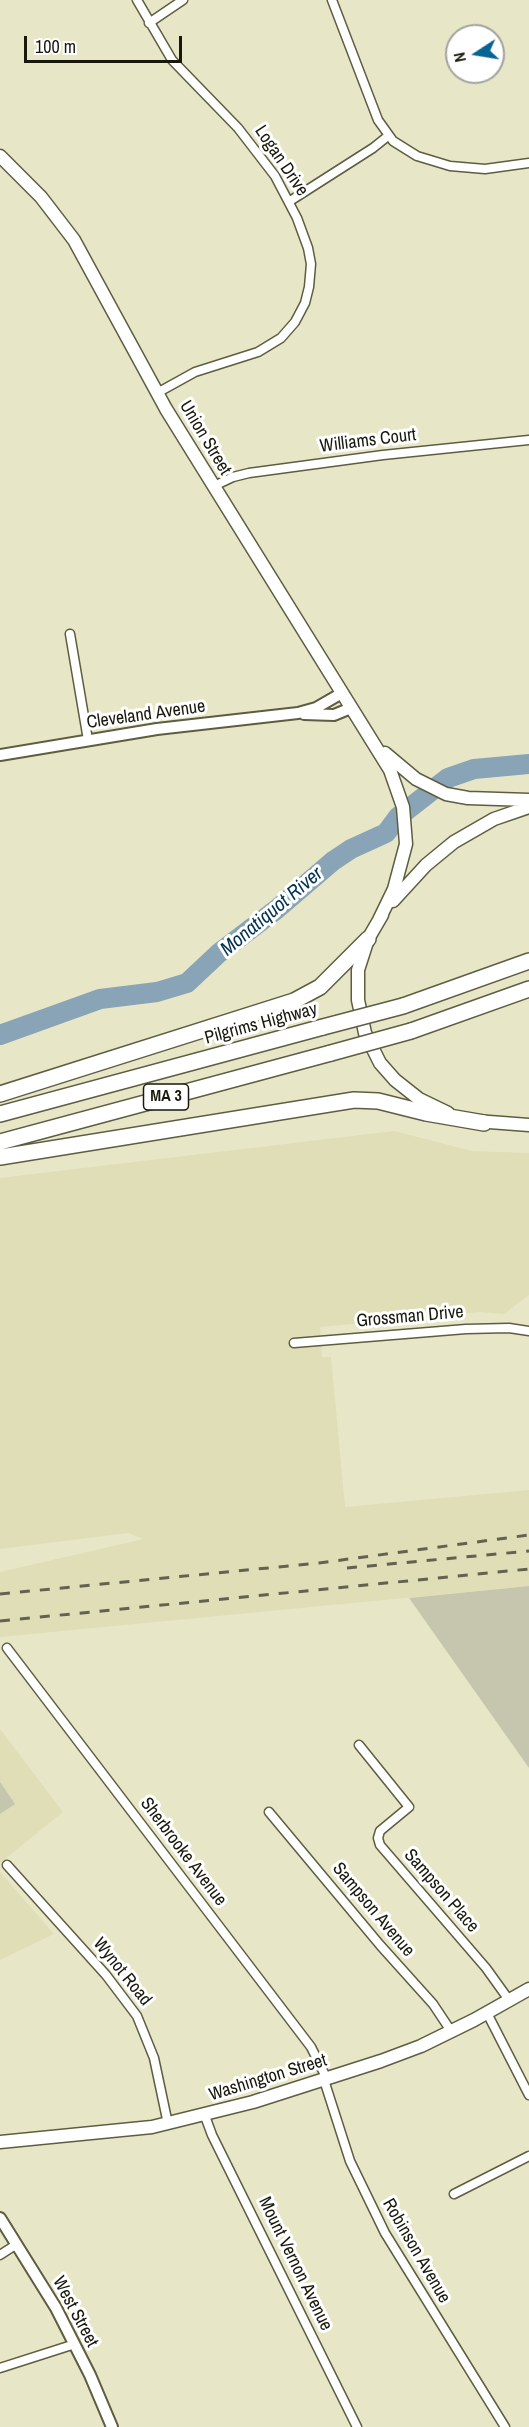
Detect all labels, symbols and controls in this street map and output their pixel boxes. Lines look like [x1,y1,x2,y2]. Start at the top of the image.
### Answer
scale bar [27,24,184,62]
north arrow [445,24,505,84]
text: 100 m [35,34,76,59]
text: N [448,50,471,64]
street label: Logan Drive [250,122,312,200]
street label: Union Street [174,397,236,479]
street label: Williams Court [319,424,417,458]
street label: Cleveland Avenue [85,696,207,734]
water label: Monatiquot River [216,862,328,962]
street label: Pilgrims Highway [202,999,320,1049]
road number: MA 3 [144,1084,188,1110]
street label: Grossman Drive [356,1302,464,1332]
street label: Sherbrooke Avenue [135,1794,231,1910]
street label: Sampson Place [399,1845,483,1937]
street label: Sampson Avenue [327,1859,419,1961]
street label: Wynot Road [88,1934,156,2010]
street label: Washington Street [207,2050,329,2106]
street label: Mount Vernon Avenue [253,2194,337,2334]
street label: Robinson Avenue [377,2195,455,2307]
street label: West Street [47,2273,103,2351]

